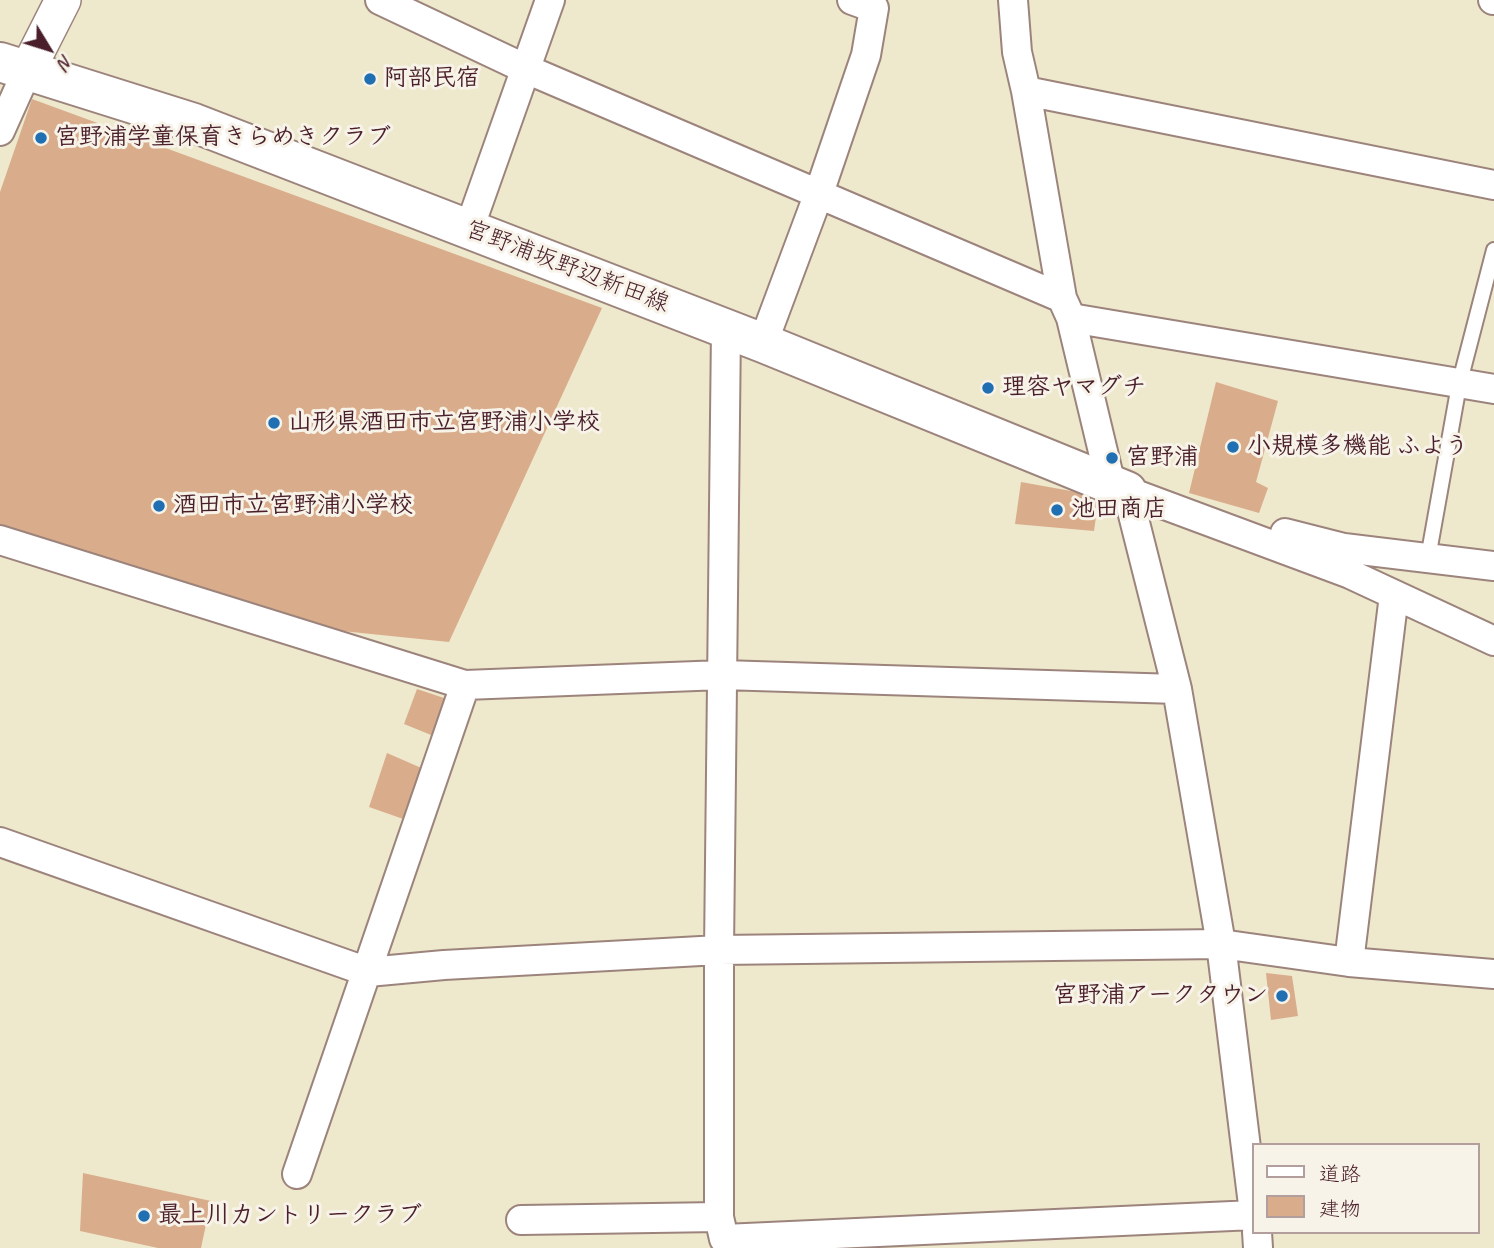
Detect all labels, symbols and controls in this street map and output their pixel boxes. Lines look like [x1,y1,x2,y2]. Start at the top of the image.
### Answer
north arrow [14,14,84,84]
text: N [52,50,79,74]
place label: 阿部民宿 [384,65,480,93]
marker: 阿部民宿 [362,71,378,87]
place label: 宮野浦学童保育きらめきクラブ [55,124,391,152]
marker: 宮野浦学童保育きらめきクラブ [33,130,49,146]
street label: 宮野浦坂野辺新田線 [461,215,673,319]
place label: 理容ヤマグチ [1002,374,1146,402]
marker: 理容ヤマグチ [980,380,996,396]
place label: 山形県酒田市立宮野浦小学校 [288,409,600,437]
marker: 山形県酒田市立宮野浦小学校 [266,415,282,431]
place label: 小規模多機能 ふよう [1247,433,1469,461]
marker: 小規模多機能 ふよう [1225,439,1241,455]
place label: 宮野浦 [1126,444,1198,472]
marker: 宮野浦 [1104,450,1120,466]
place label: 酒田市立宮野浦小学校 [173,492,413,520]
place label: 池田商店 [1071,496,1167,524]
marker: 酒田市立宮野浦小学校 [151,498,167,514]
marker: 池田商店 [1049,502,1065,518]
place label: 宮野浦アークタウン [1053,982,1268,1010]
marker: 宮野浦アークタウン [1274,988,1290,1004]
legend [1252,1143,1480,1234]
text: 道路 [1319,1161,1361,1187]
text: 建物 [1319,1196,1361,1222]
place label: 最上川カントリークラブ [158,1202,422,1230]
marker: 最上川カントリークラブ [136,1208,152,1224]

